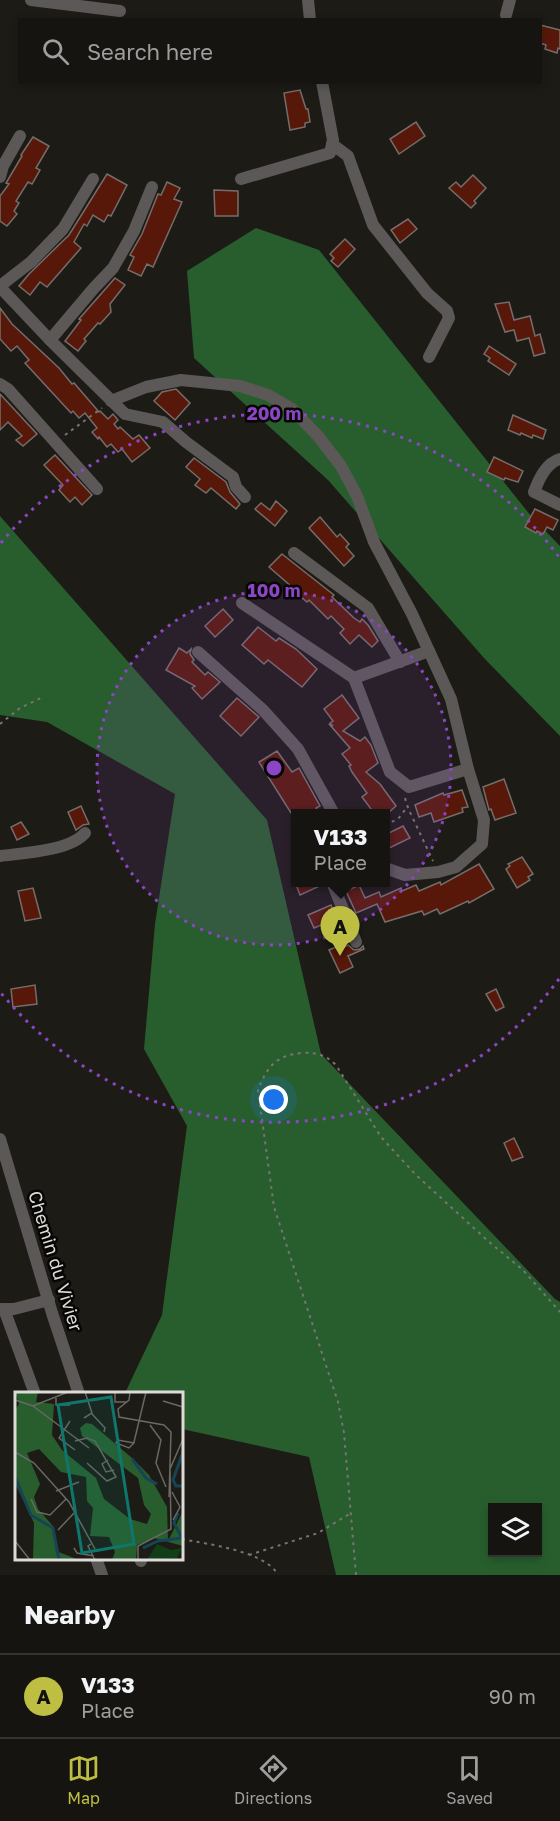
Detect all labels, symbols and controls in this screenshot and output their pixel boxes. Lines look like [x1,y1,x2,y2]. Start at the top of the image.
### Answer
search box [18,18,542,84]
icon: search [39,35,72,68]
text: Search here [87,38,213,65]
text: 200 m [247,402,301,424]
text: 100 m [248,579,300,601]
centre of rings [264,758,284,778]
popup [291,809,390,887]
text: V133 [314,823,367,850]
text: Place [314,850,367,874]
pin: A [320,906,360,956]
your location [259,1085,288,1114]
street label: Chemin du Vivier [24,1188,88,1334]
inset map [15,1392,183,1560]
map controls [488,1503,542,1557]
button: layers [488,1503,542,1557]
text: Nearby [24,1599,115,1630]
text: V133 [81,1671,135,1698]
text: A [36,1684,51,1708]
text: 90 m [489,1684,536,1708]
text: Place [81,1698,134,1722]
tab: Map [67,1752,100,1808]
tab: Directions [234,1752,312,1808]
tab: Saved [446,1752,493,1808]

